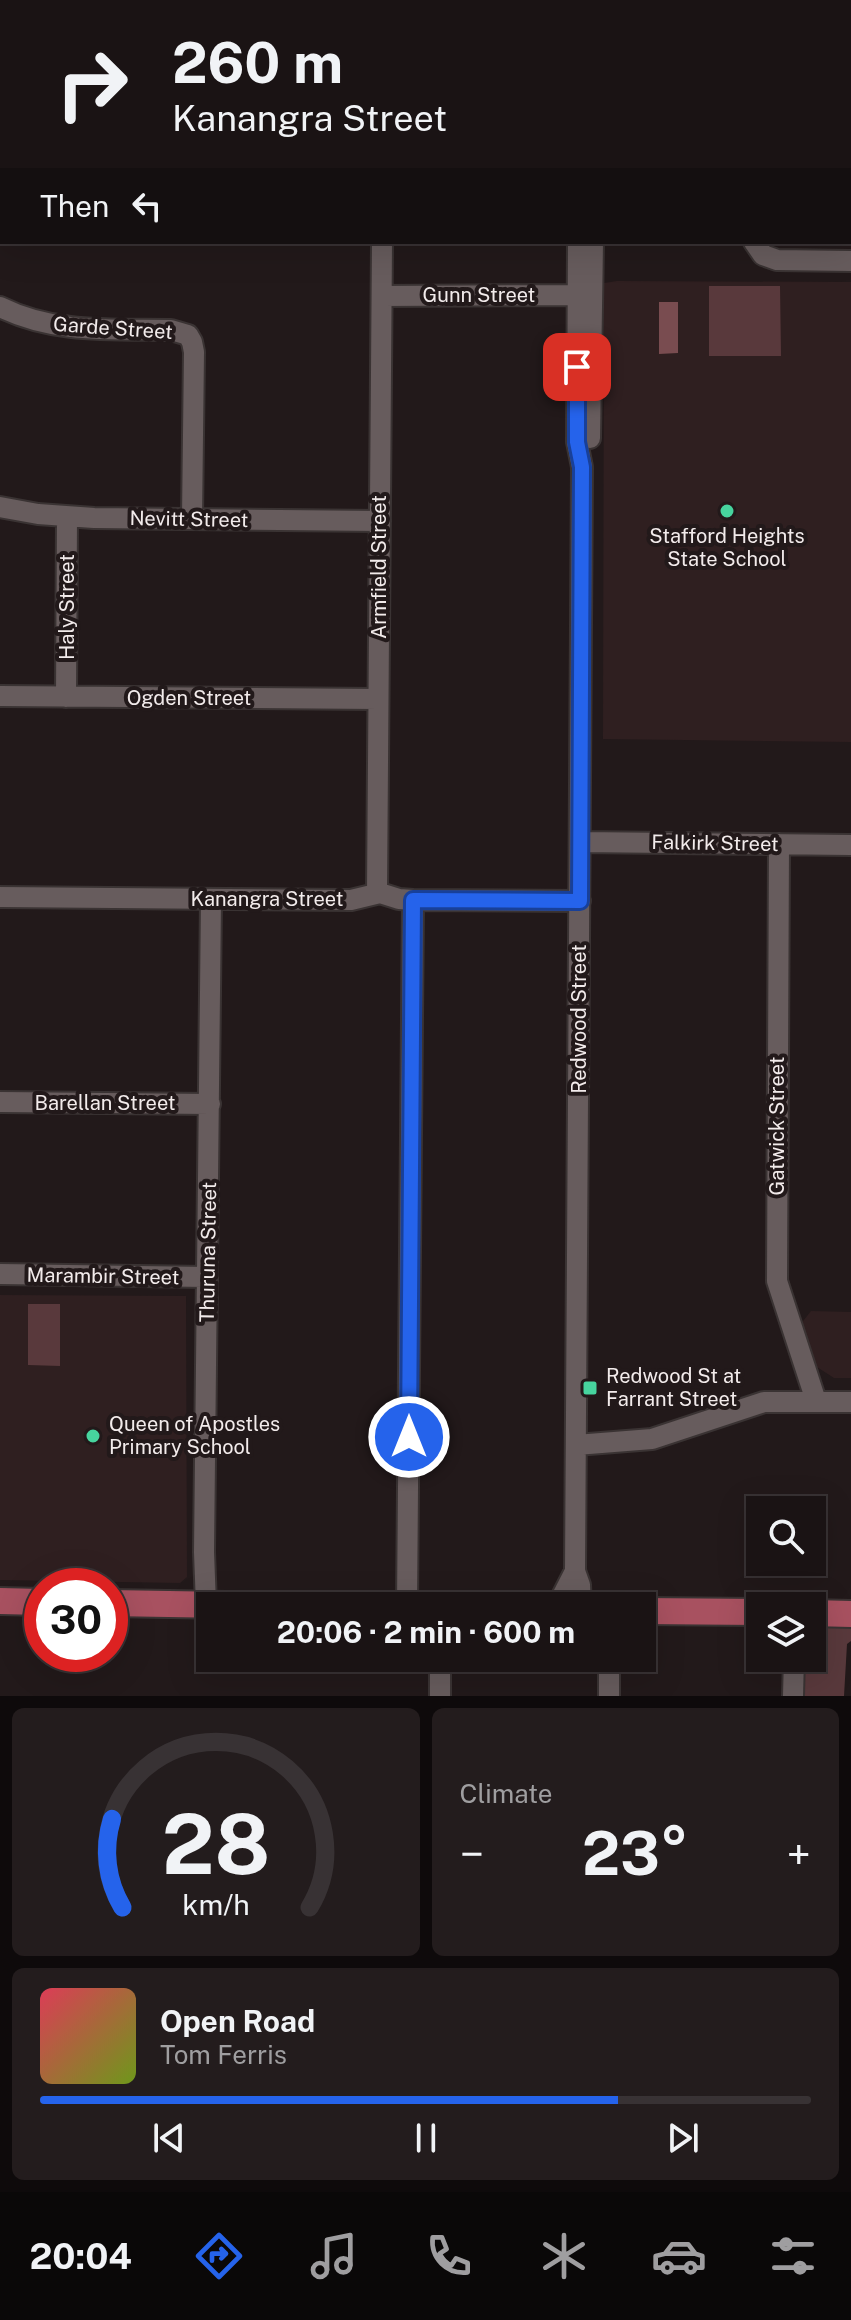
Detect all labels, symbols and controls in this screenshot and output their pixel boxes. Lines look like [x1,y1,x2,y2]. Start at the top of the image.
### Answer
text: 260 m [172,30,343,96]
icon: right [40,32,144,136]
text: Kanangra Street [172,97,447,139]
icon: left [125,184,169,228]
text: Then [40,188,109,224]
street label: Gunn Street [423,283,535,307]
street label: Garde Street [52,312,174,344]
pin [543,333,611,401]
icon: arrive [555,345,599,389]
street label: Armfield Street [367,495,391,639]
marker: Stafford Heights State School [718,502,736,520]
street label: Nevitt Street [129,506,249,532]
place label: Stafford Heights State School [649,524,805,571]
street label: Haly Street [55,554,79,660]
street label: Ogden Street [127,686,251,710]
street label: Falkirk Street [651,830,779,856]
street label: Kanangra Street [191,887,343,911]
street label: Redwood Street [567,944,591,1094]
street label: Gatwick Street [765,1057,789,1195]
street label: Barellan Street [34,1091,176,1115]
street label: Thuruna Street [195,1182,221,1322]
street label: Marambir Street [26,1263,180,1289]
place label: Redwood St at Farrant Street [606,1364,741,1411]
marker: Redwood St at Farrant Street [581,1379,599,1397]
position arrow [367,1395,451,1479]
place label: Queen of Apostles Primary School [109,1412,280,1459]
marker: Queen of Apostles Primary School [84,1427,102,1445]
map controls [746,1496,826,1672]
button: search [746,1496,826,1576]
speed limit sign: 30 [24,1568,128,1672]
button: layers [746,1592,826,1672]
text: 20:06 · 2 min · 600 m [277,1614,575,1650]
text: Climate [460,1778,553,1809]
text: 28 [161,1795,270,1893]
text: 23° [582,1818,688,1889]
text: − [460,1828,484,1880]
text: + [787,1828,811,1880]
text: km/h [182,1888,249,1921]
text: Open Road [160,2003,315,2039]
text: Tom Ferris [160,2039,287,2070]
icon: previous [147,2116,191,2160]
icon: pause [404,2116,448,2160]
icon: next [661,2116,705,2160]
icon: directions [191,2228,247,2284]
icon: music [306,2228,362,2284]
icon: phone [421,2228,477,2284]
icon: climate [536,2228,592,2284]
icon: car [651,2228,707,2284]
icon: filters [765,2228,821,2284]
text: 20:04 [29,2235,132,2277]

